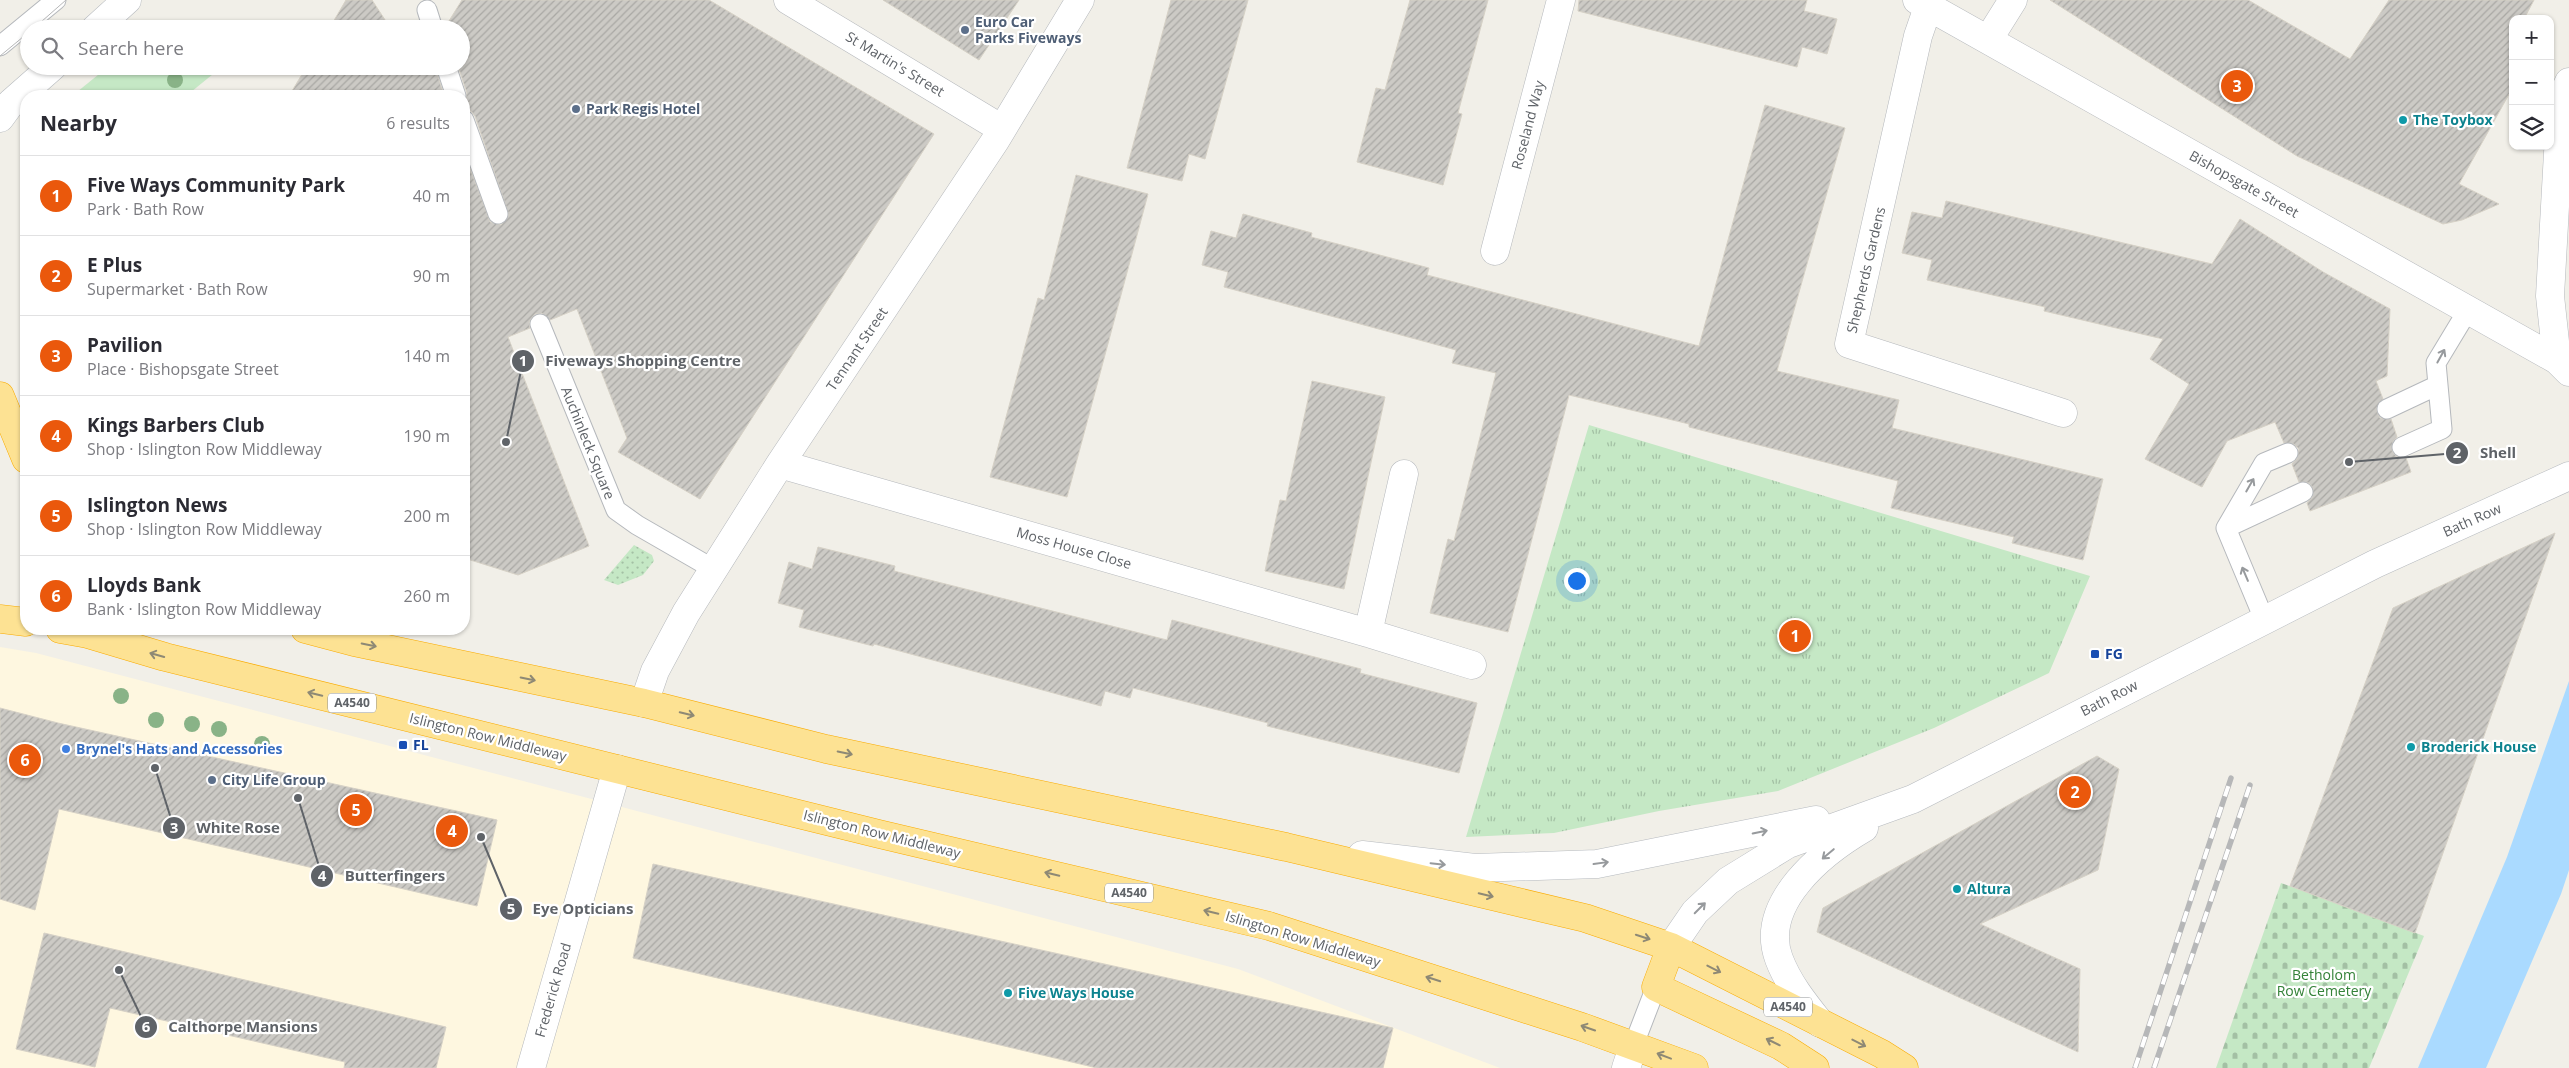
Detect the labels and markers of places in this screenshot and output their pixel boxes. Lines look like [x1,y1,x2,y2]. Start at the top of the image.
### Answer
place label: Euro Car Parks Fiveways [975,12,1081,47]
marker: Euro Car Parks Fiveways [959,24,971,36]
pin: 3 [2221,67,2253,105]
place label: Park Regis Hotel [586,99,700,118]
marker: Park Regis Hotel [570,103,582,115]
place label: The Toybox [2413,110,2493,129]
marker: The Toybox [2397,114,2409,126]
callout: Fiveways Shopping Centre [511,346,751,376]
callout: Shell [2445,438,2526,468]
pin: 1 [1779,617,1811,655]
place label: FG [2105,644,2123,663]
marker: FG [2089,648,2101,660]
place label: FL [413,735,429,754]
place label: Broderick House [2421,737,2537,756]
place label: Brynel's Hats and Accessories [76,739,283,758]
marker: FL [397,739,409,751]
pin: 6 [9,741,41,779]
marker: Broderick House [2405,741,2417,753]
marker: Brynel's Hats and Accessories [60,743,72,755]
place label: City Life Group [222,770,326,789]
pin: 2 [2059,773,2091,811]
marker: City Life Group [206,774,218,786]
pin: 5 [340,791,372,829]
pin: 4 [436,812,468,850]
callout: White Rose [161,813,290,843]
callout: Butterfingers [310,861,455,891]
place label: Altura [1967,879,2011,898]
marker: Altura [1951,883,1963,895]
callout: Eye Opticians [498,894,644,924]
place label: Five Ways House [1018,983,1134,1002]
marker: Five Ways House [1002,987,1014,999]
callout: Calthorpe Mansions [133,1012,328,1042]

